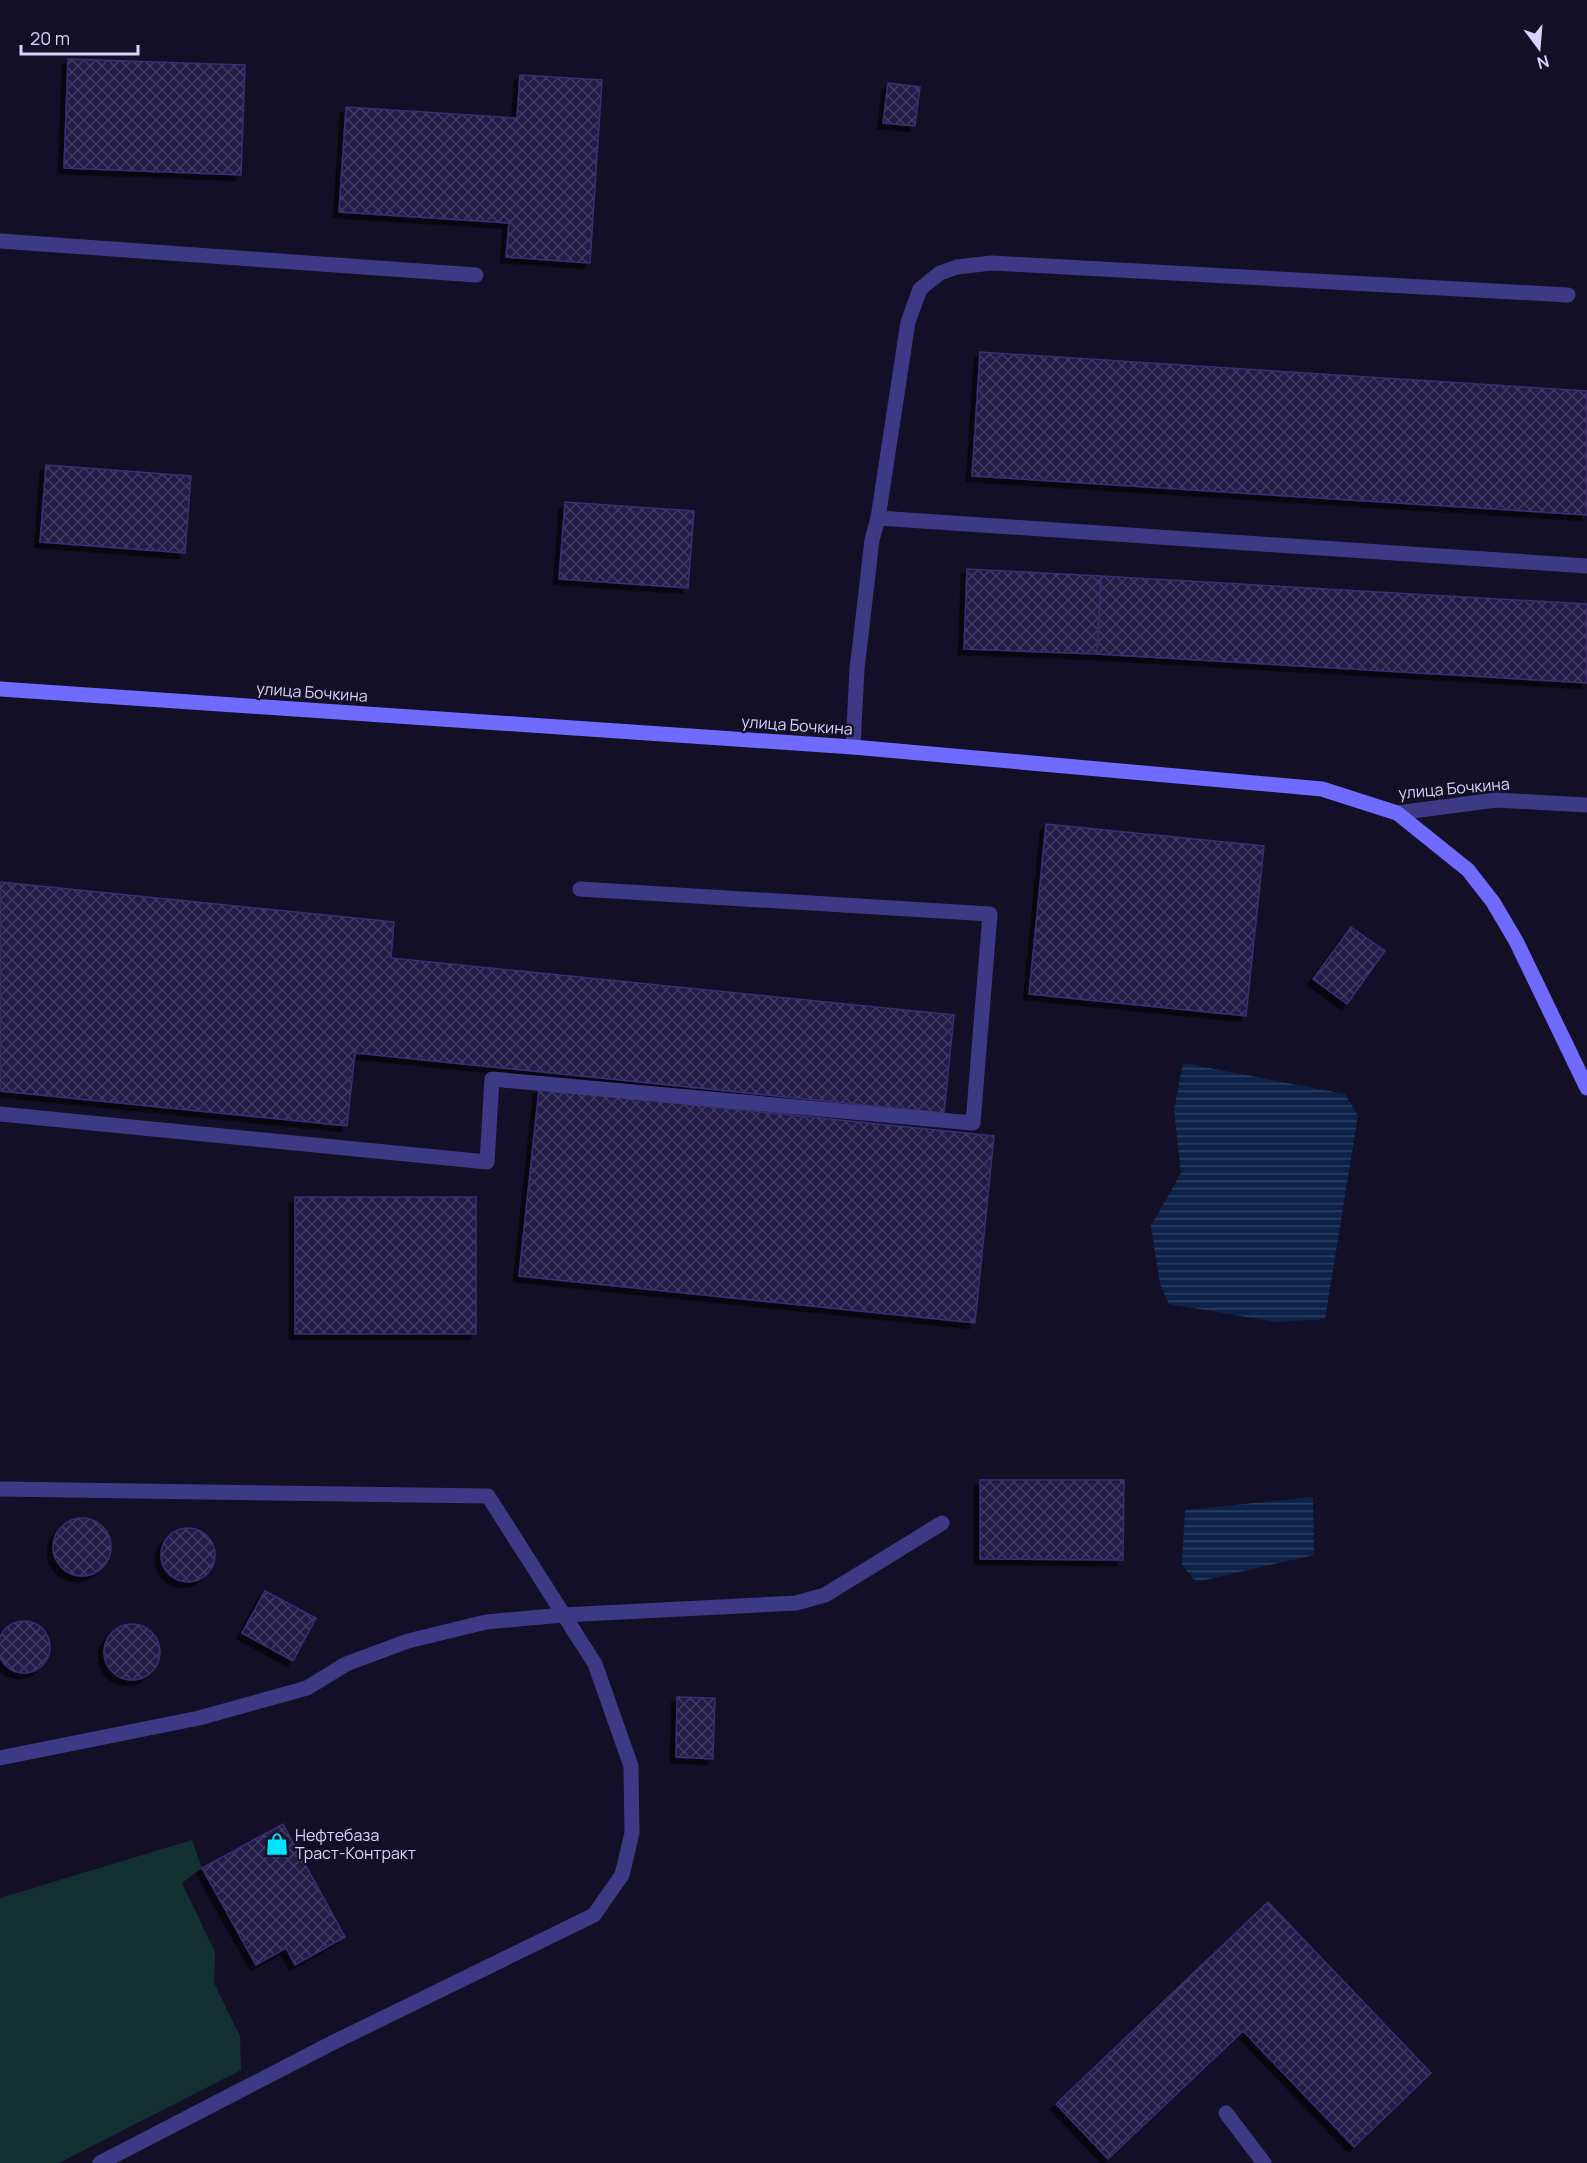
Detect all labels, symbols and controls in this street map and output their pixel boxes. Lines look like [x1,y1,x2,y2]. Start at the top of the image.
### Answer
scale bar [21,18,138,56]
north arrow [1509,18,1569,78]
text: 20 m [30,26,70,50]
text: N [1535,50,1552,75]
street label: улица Бочкина [256,677,368,707]
street label: улица Бочкина [741,710,853,740]
street label: улица Бочкина [1397,772,1511,804]
place label: Нефтебаза Траст-Контракт [295,1824,416,1864]
shop icon: Нефтебаза Траст-Контракт [264,1831,290,1857]

